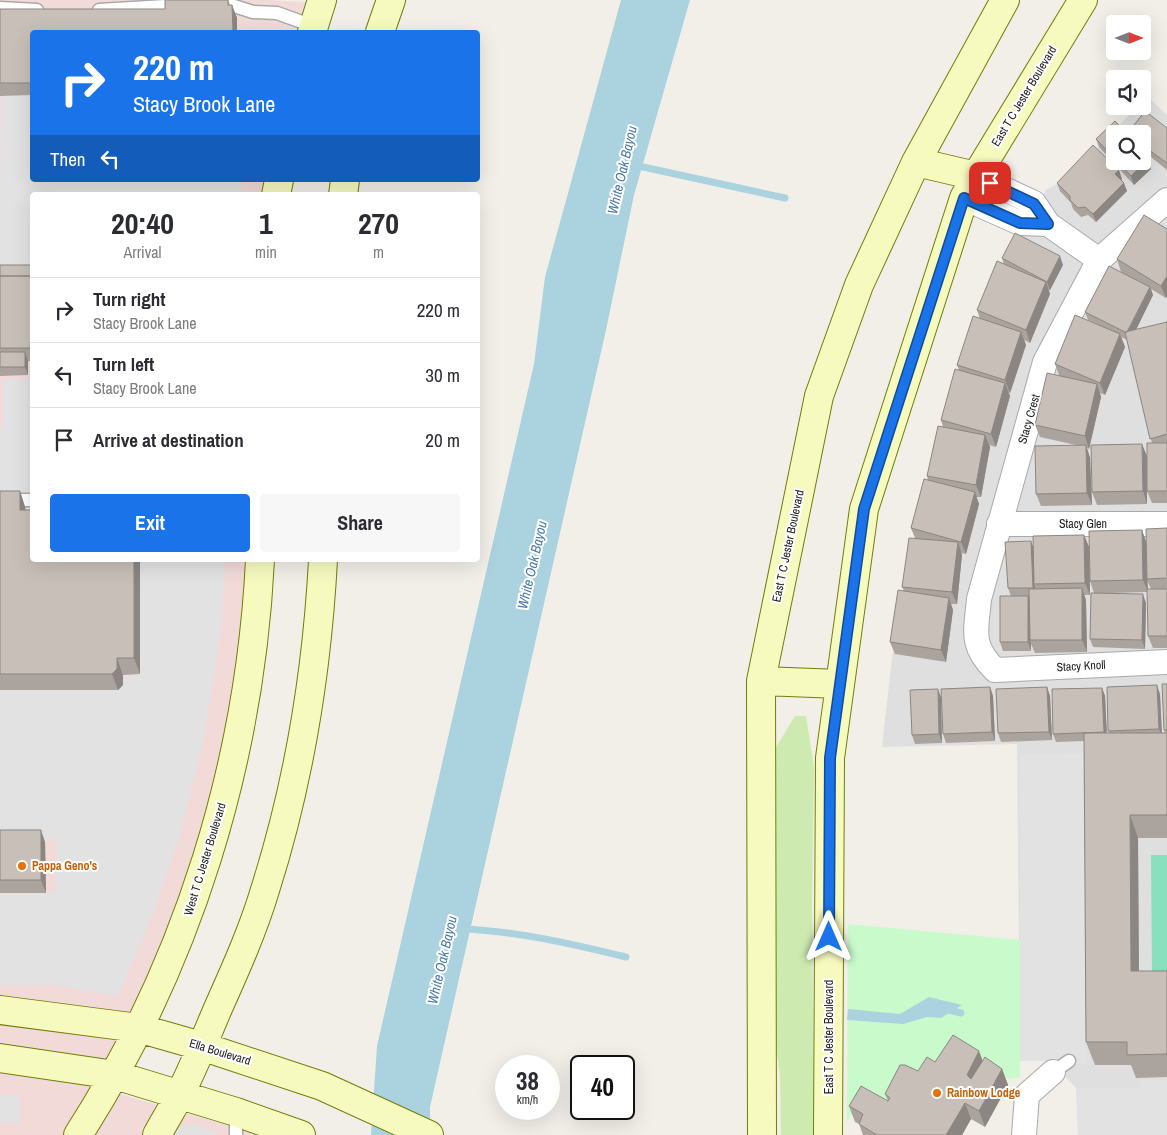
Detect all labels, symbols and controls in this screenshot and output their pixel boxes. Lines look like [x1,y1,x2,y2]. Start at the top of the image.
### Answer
north arrow [1106,15,1151,60]
map controls [1106,15,1151,170]
street label: East T C Jester Boulevard [988,43,1060,149]
text: 220 m [133,44,214,91]
icon: right [50,50,115,115]
button: sound [1106,70,1151,115]
text: Stacy Brook Lane [133,89,275,119]
water label: White Oak Bayou [603,124,641,216]
button: search [1106,125,1151,170]
icon: left [96,145,124,173]
text: Then [50,146,86,172]
pin [969,162,1011,204]
icon: arrive [976,169,1004,197]
text: 20:40 [111,203,174,243]
text: 1 [259,203,273,243]
text: 270 [358,203,399,243]
text: Arrival [124,241,161,263]
text: min [255,241,277,263]
text: m [373,241,384,263]
text: Turn right [93,286,165,312]
icon: right [50,296,78,324]
text: 220 m [417,297,460,323]
text: Stacy Brook Lane [93,312,197,334]
text: Turn left [93,351,154,377]
icon: left [50,361,78,389]
text: 30 m [425,362,460,388]
text: Stacy Brook Lane [93,377,197,399]
street label: Stacy Crest [1014,392,1044,446]
icon: arrive [50,426,78,454]
text: Arrive at destination [93,427,244,453]
text: 20 m [425,427,460,453]
street label: East T C Jester Boulevard [768,488,808,604]
button: Exit [50,494,250,552]
button: Share [260,494,460,552]
street label: Stacy Glen [1059,516,1107,532]
water label: White Oak Bayou [513,519,551,611]
street label: Stacy Knoll [1056,657,1106,675]
street label: West T C Jester Boulevard [180,801,230,917]
place label: Pappa Geno's [32,858,98,874]
marker: Pappa Geno's [16,860,28,872]
position arrow [802,910,854,962]
water label: White Oak Bayou [423,914,461,1006]
street label: East T C Jester Boulevard [821,980,837,1094]
street label: Ella Boulevard [187,1035,253,1069]
speed limit sign: 40 [570,1055,635,1120]
text: 38 [516,1064,539,1098]
place label: Rainbow Lodge [947,1085,1021,1101]
marker: Rainbow Lodge [931,1087,943,1099]
text: km/h [517,1092,538,1108]

